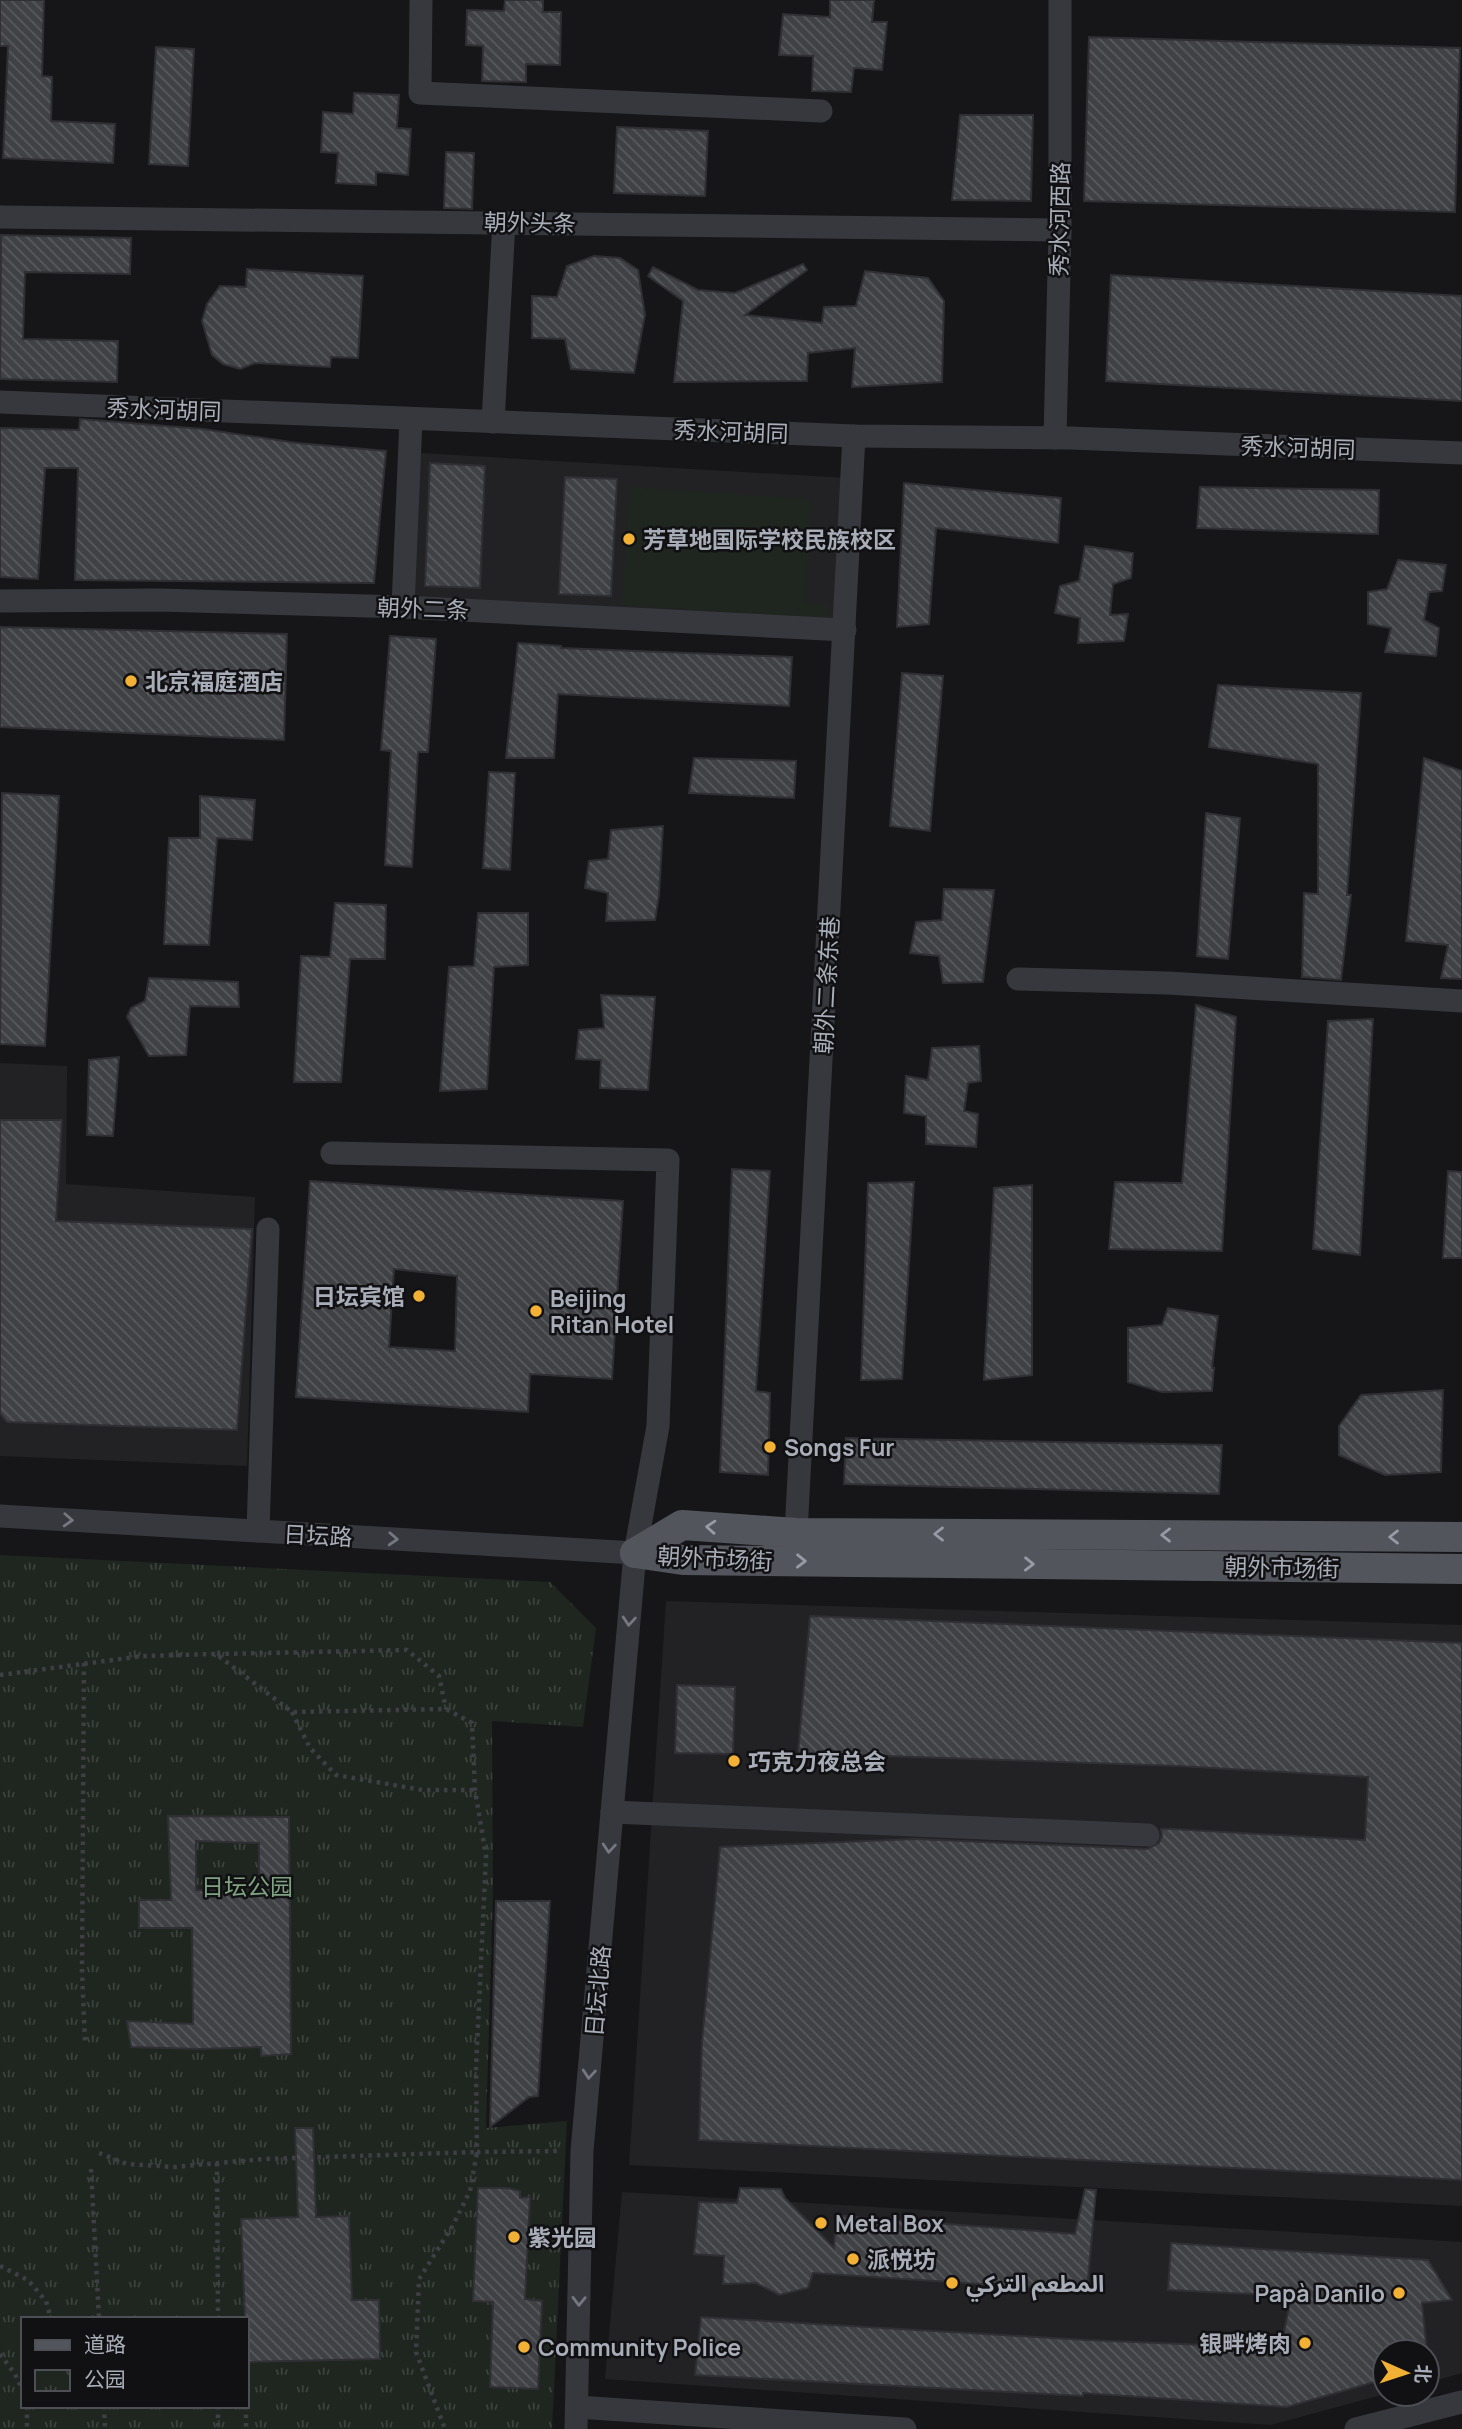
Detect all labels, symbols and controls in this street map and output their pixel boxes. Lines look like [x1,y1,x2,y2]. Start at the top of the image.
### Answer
street label: 秀水河西路 [1042,161,1076,277]
street label: 朝外头条 [484,205,576,239]
street label: 秀水河胡同 [106,391,222,427]
street label: 秀水河胡同 [673,413,789,449]
street label: 秀水河胡同 [1240,429,1356,465]
place label: 芳草地国际学校民族校区 [643,523,896,555]
marker: 芳草地国际学校民族校区 [621,531,637,547]
street label: 朝外二条 [376,590,470,626]
place label: 北京福庭酒店 [145,665,283,697]
marker: 北京福庭酒店 [123,673,139,689]
street label: 朝外二条东巷 [806,915,846,1055]
place label: 日坛宾馆 [313,1280,405,1312]
place label: Beijing Ritan Hotel [550,1282,674,1340]
marker: 日坛宾馆 [411,1288,427,1304]
marker: Beijing Ritan Hotel [528,1303,544,1319]
place label: Songs Fur [784,1431,895,1463]
marker: Songs Fur [762,1439,778,1455]
one-way arrow [63,1513,74,1528]
street label: 日坛路 [283,1517,353,1553]
one-way arrow [706,1520,717,1535]
one-way arrow [933,1526,944,1542]
one-way arrow [1161,1528,1172,1543]
one-way arrow [1388,1529,1399,1545]
one-way arrow [388,1531,399,1546]
street label: 朝外市场街 [657,1539,773,1577]
street label: 朝外市场街 [1224,1550,1340,1584]
one-way arrow [797,1553,807,1569]
one-way arrow [1024,1556,1035,1571]
one-way arrow [622,1616,637,1627]
place label: 巧克力夜总会 [748,1745,886,1777]
marker: 巧克力夜总会 [726,1753,742,1769]
one-way arrow [602,1842,617,1853]
park label: 日坛公园 [201,1870,293,1902]
street label: 日坛北路 [577,1944,617,2038]
one-way arrow [582,2069,597,2080]
place label: Metal Box [835,2207,944,2239]
marker: Metal Box [813,2215,829,2231]
place label: 紫光园 [528,2221,597,2253]
marker: 紫光园 [506,2229,522,2245]
place label: 派悦坊 [867,2243,936,2275]
marker: 派悦坊 [845,2251,861,2267]
place label: المطعم التركي [966,2267,1104,2302]
marker: المطعم التركي [944,2275,960,2291]
place label: Papà Danilo [1254,2277,1385,2309]
marker: Papà Danilo [1391,2285,1407,2301]
one-way arrow [572,2296,587,2307]
legend [21,2317,248,2408]
place label: 银畔烤肉 [1199,2327,1291,2359]
text: 道路 [84,2330,126,2358]
place label: Community Police [538,2331,741,2363]
marker: 银畔烤肉 [1297,2335,1313,2351]
north arrow [1371,2338,1441,2408]
marker: Community Police [516,2339,532,2355]
text: 北 [1409,2364,1436,2384]
text: 公园 [84,2365,126,2393]

